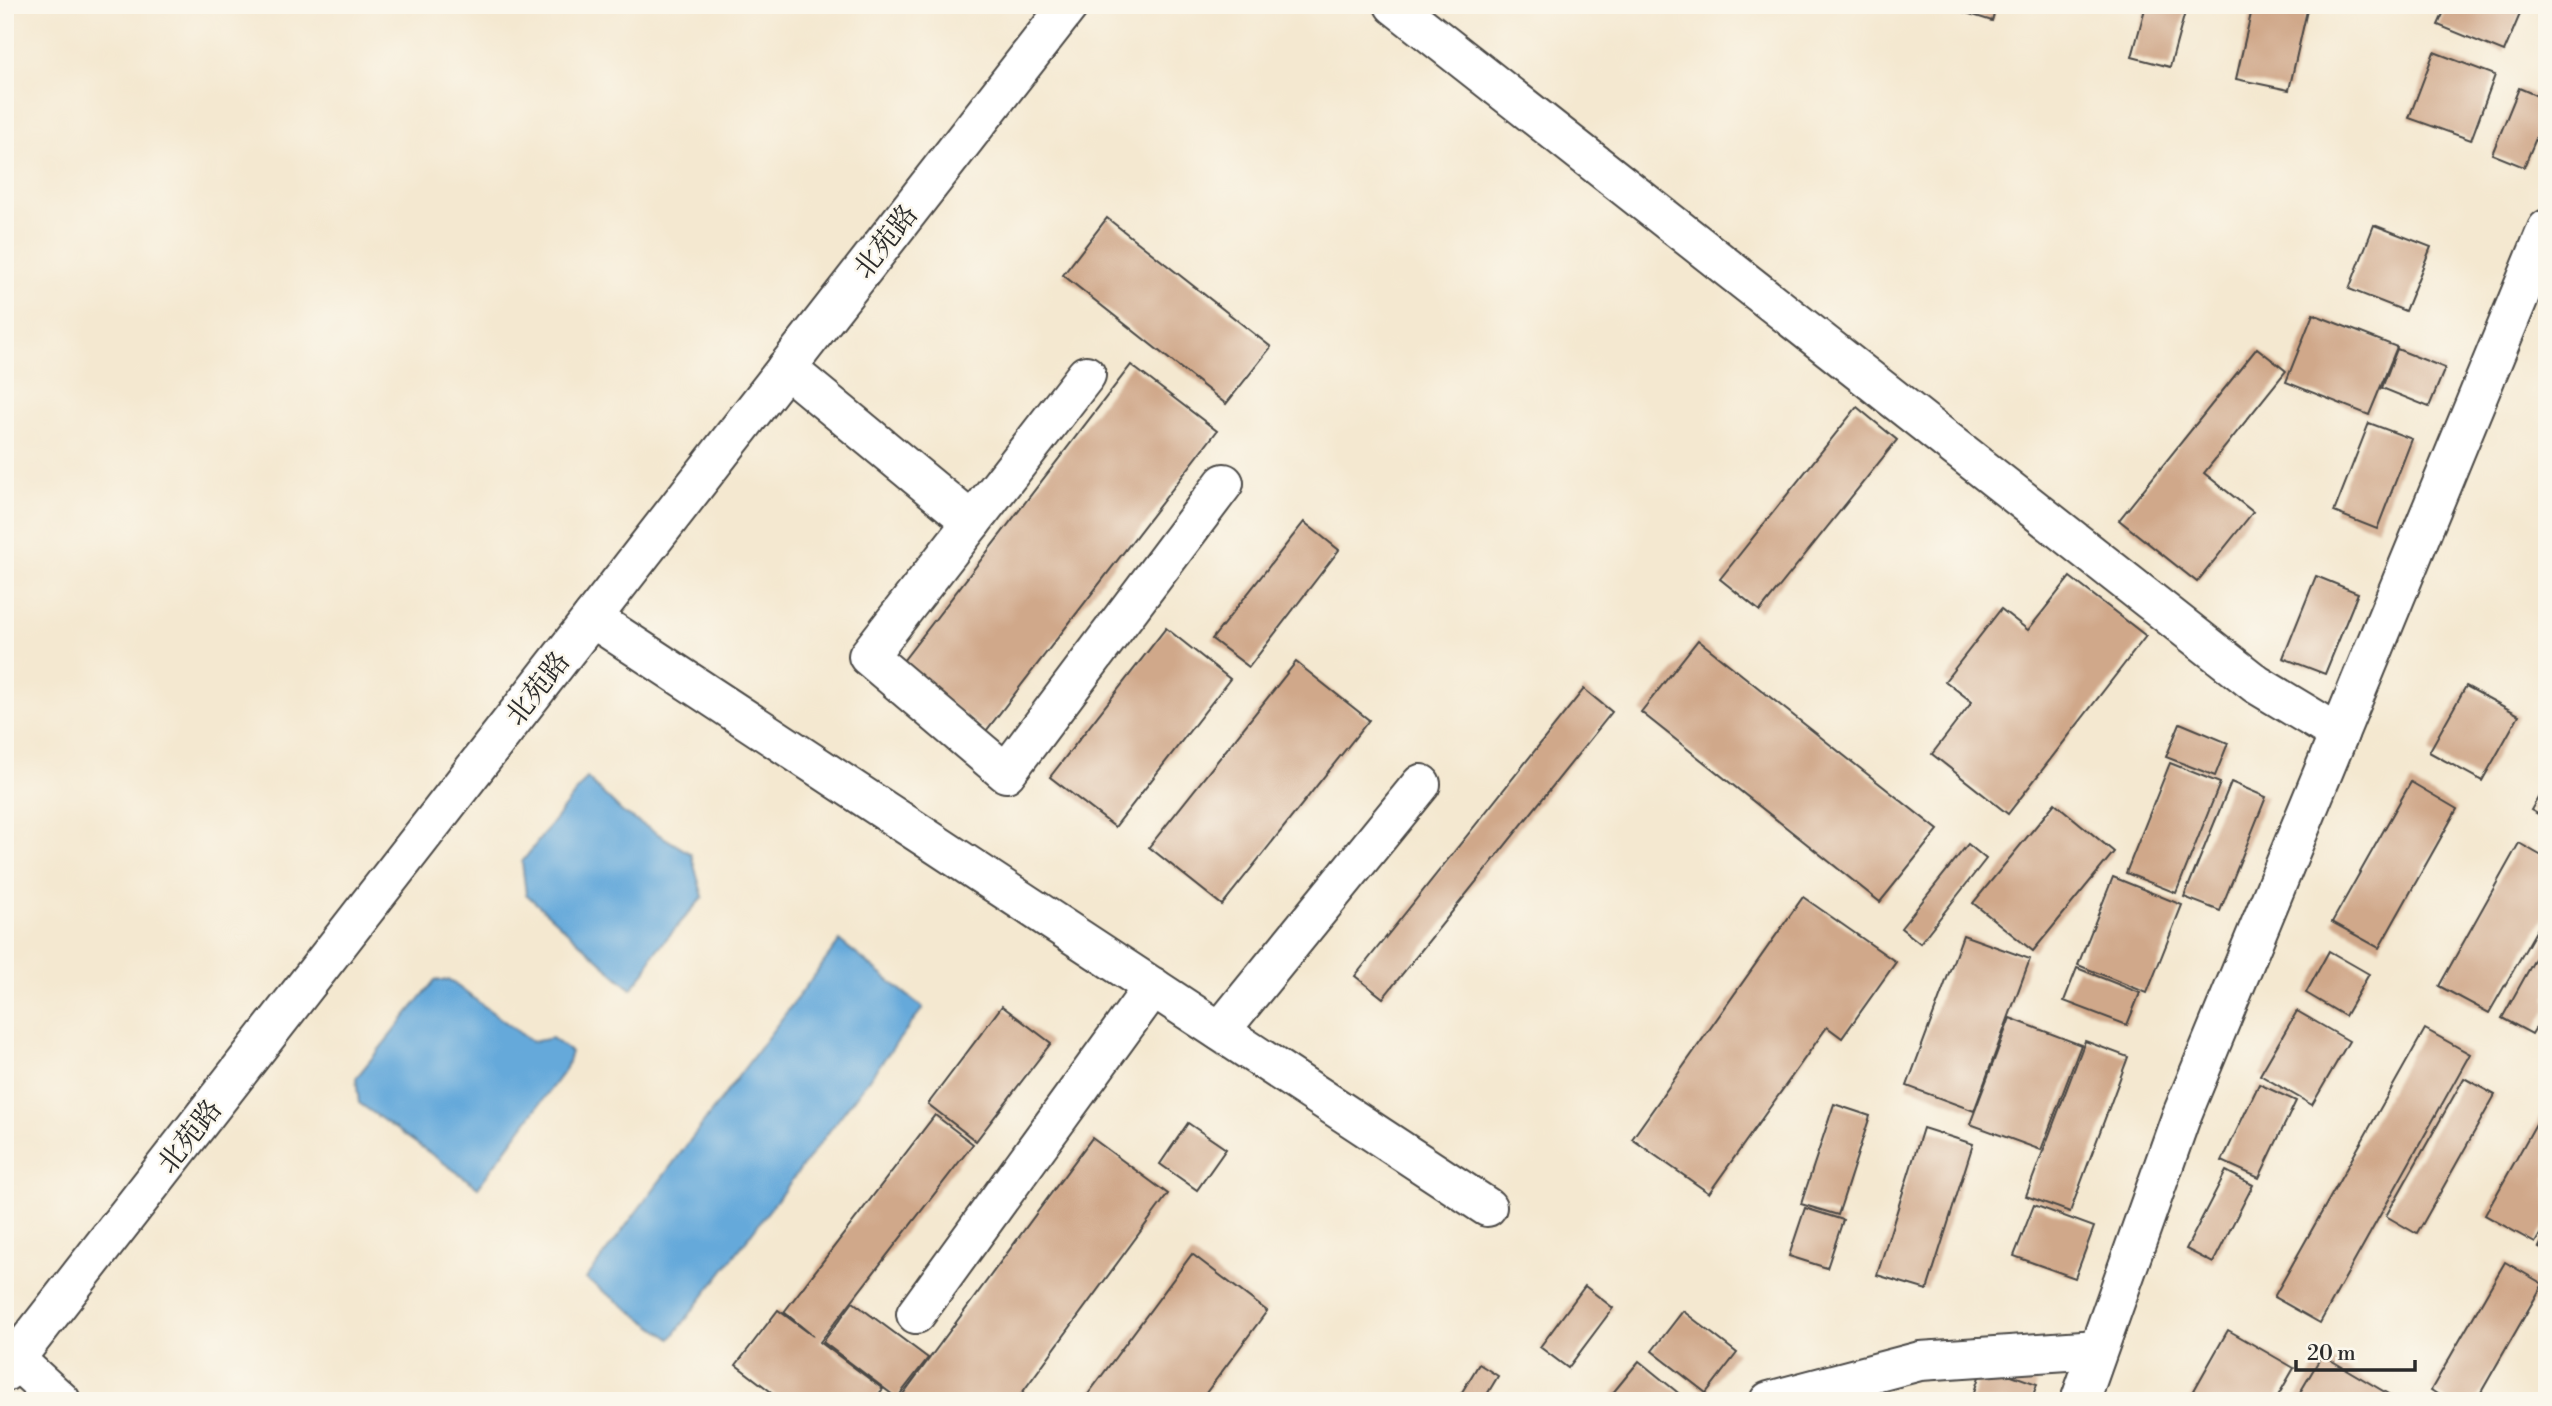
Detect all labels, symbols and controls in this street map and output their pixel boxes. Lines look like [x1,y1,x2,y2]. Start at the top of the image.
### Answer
street label: 北苑路 [847,198,926,286]
street label: 北苑路 [499,645,578,733]
street label: 北苑路 [151,1093,230,1181]
scale bar [2296,1329,2416,1373]
text: 20 m [2307,1341,2356,1367]

